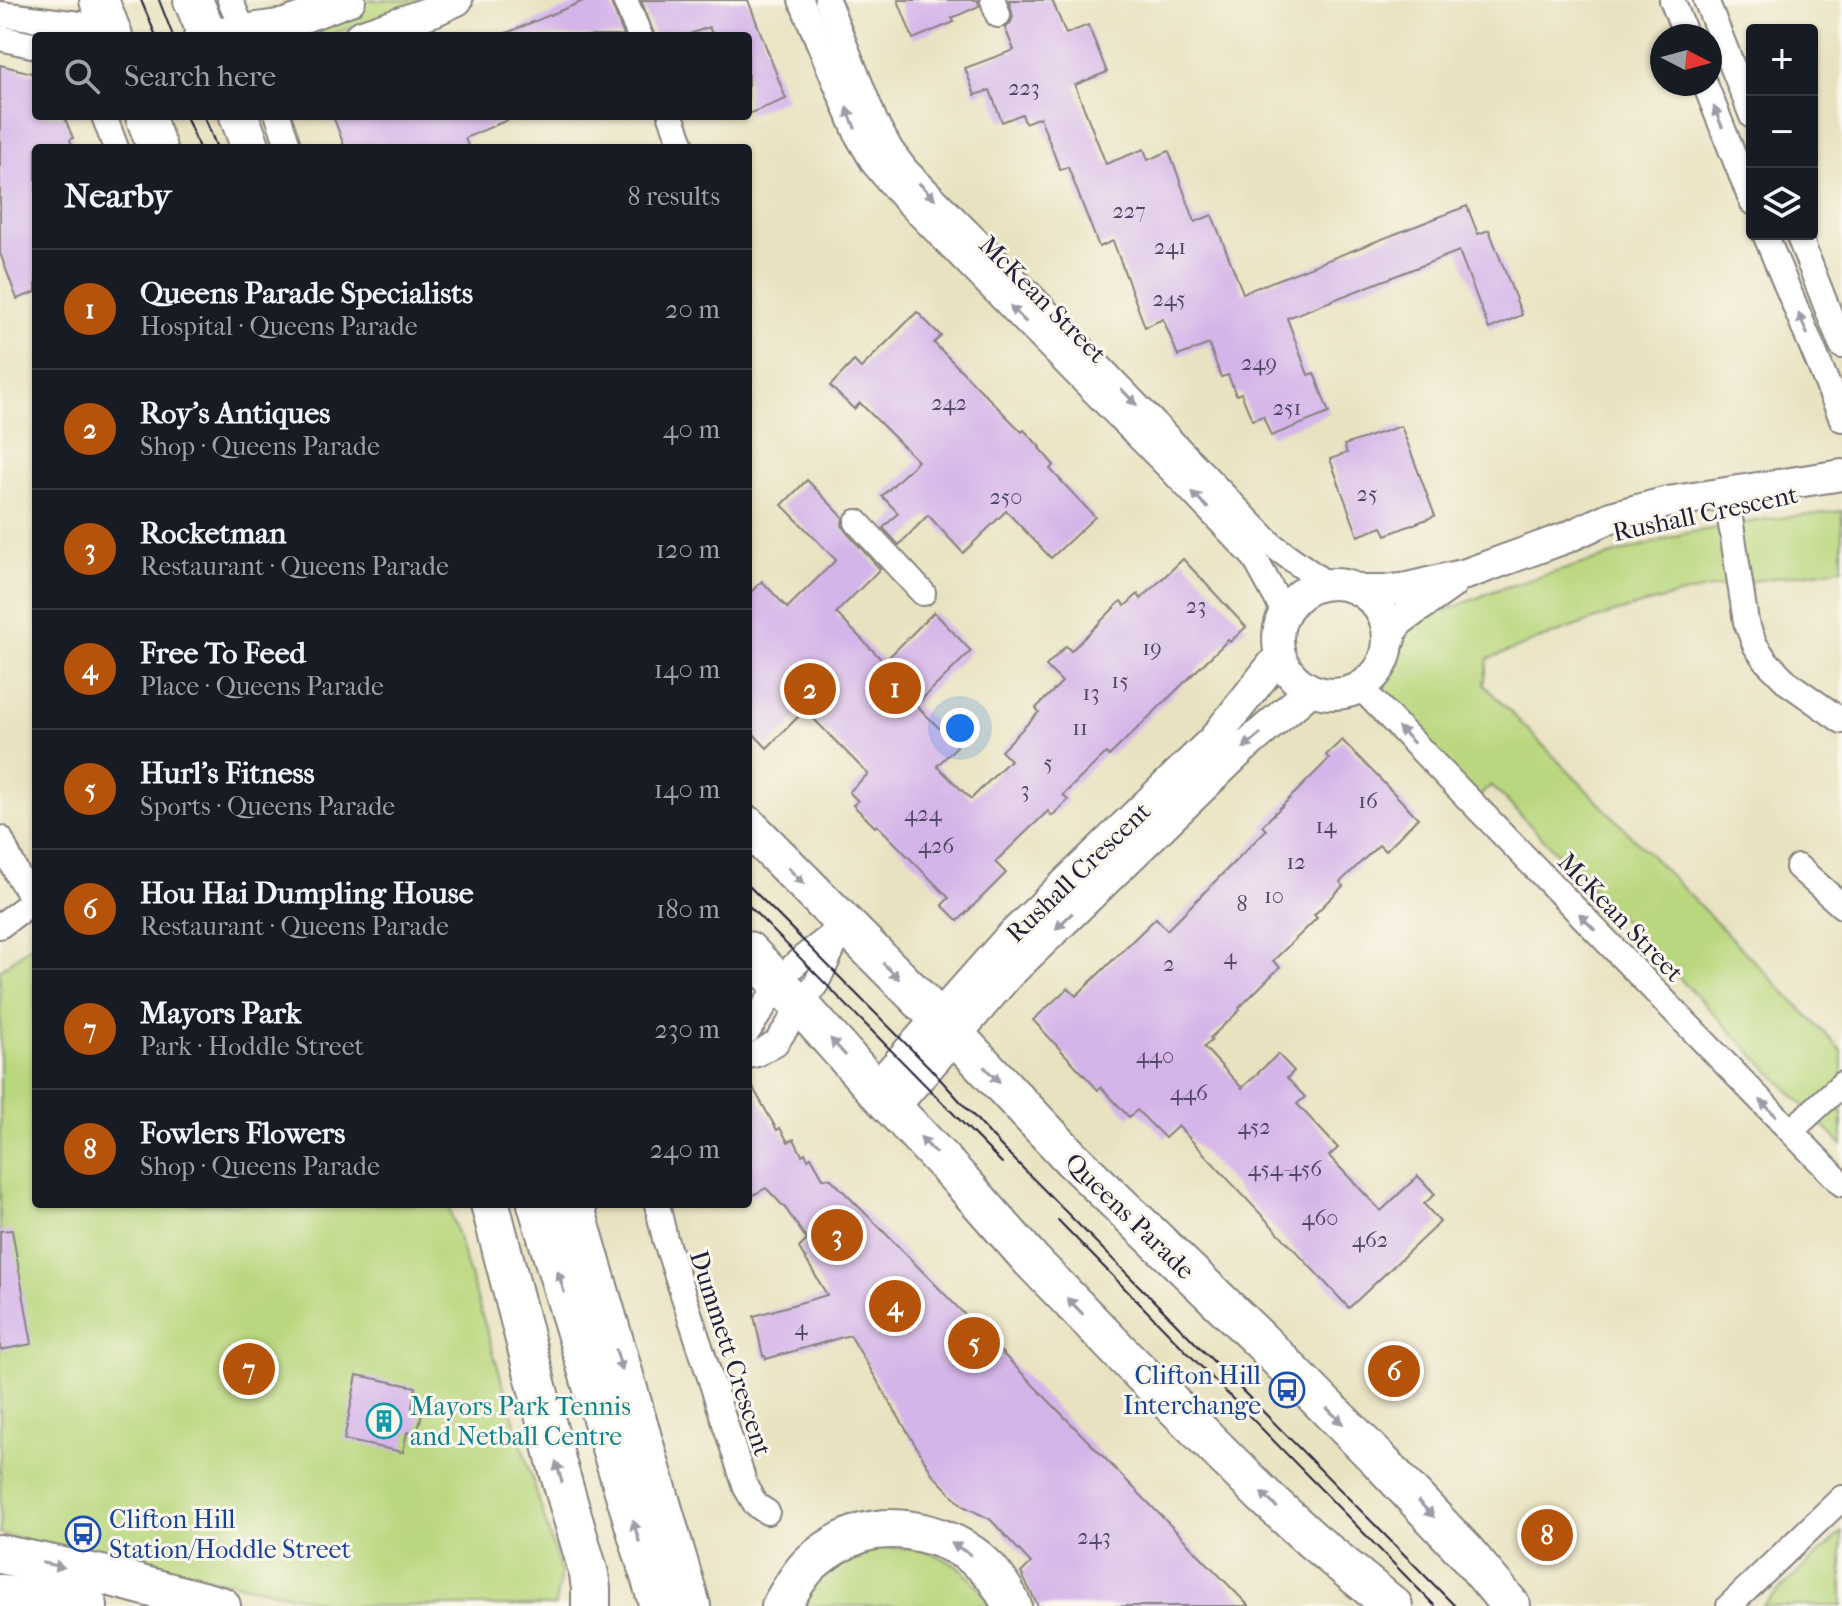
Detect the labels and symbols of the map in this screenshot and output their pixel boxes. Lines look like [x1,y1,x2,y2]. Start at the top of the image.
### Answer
north arrow [1650,24,1722,96]
house number: 223 [1008,75,1040,101]
one-way arrow [1711,105,1724,129]
one-way arrow [844,106,857,130]
one-way arrow [917,181,936,200]
house number: 227 [1112,198,1146,224]
street label: McKean Street [972,229,1113,370]
house number: 241 [1154,234,1186,260]
house number: 245 [1152,286,1186,312]
one-way arrow [1009,305,1028,324]
one-way arrow [1796,312,1809,336]
house number: 249 [1241,350,1277,376]
one-way arrow [1119,387,1137,406]
house number: 242 [931,390,967,416]
house number: 251 [1273,395,1301,421]
street label: Rushall Crescent [1610,479,1801,548]
house number: 25 [1357,481,1377,507]
house number: 250 [990,484,1022,510]
one-way arrow [1192,491,1210,510]
house number: 23 [1186,593,1206,619]
house number: 19 [1142,635,1162,661]
pin: 1 [869,658,921,718]
pin: 2 [784,659,836,719]
house number: 15 [1111,668,1129,694]
house number: 13 [1083,680,1099,706]
your location [940,708,980,748]
house number: 11 [1072,715,1088,741]
one-way arrow [1397,726,1416,745]
one-way arrow [1242,732,1262,749]
house number: 5 [1043,750,1053,776]
house number: 3 [1020,777,1030,803]
house number: 16 [1358,788,1378,814]
street label: Rushall Crescent [1000,795,1157,949]
house number: 424 [904,801,943,827]
house number: 14 [1316,813,1337,839]
house number: 426 [918,833,954,859]
street label: McKean Street [1551,846,1690,989]
house number: 12 [1286,849,1306,875]
one-way arrow [786,866,805,885]
house number: 10 [1264,883,1284,909]
house number: 8 [1236,891,1248,917]
one-way arrow [1055,911,1074,929]
one-way arrow [1578,913,1596,932]
house number: 4 [1224,944,1238,970]
house number: 2 [1163,951,1175,977]
one-way arrow [881,962,900,980]
one-way arrow [830,1038,848,1057]
house number: 440 [1136,1043,1174,1069]
one-way arrow [982,1065,1000,1084]
house number: 446 [1170,1080,1208,1106]
one-way arrow [1759,1099,1778,1118]
house number: 452 [1237,1114,1271,1140]
one-way arrow [920,1136,938,1155]
street label: Queens Parade [1058,1147,1201,1286]
house number: 454-456 [1248,1156,1322,1182]
pin: 3 [811,1205,863,1265]
house number: 460 [1301,1205,1339,1231]
house number: 462 [1352,1227,1388,1253]
street label: Dummett Crescent [683,1247,779,1460]
one-way arrow [555,1270,567,1294]
pin: 4 [869,1276,921,1336]
one-way arrow [1067,1297,1085,1316]
pin: 5 [948,1313,1000,1373]
house number: 4 [795,1315,809,1341]
pin: 7 [223,1339,275,1399]
pin: 6 [1368,1341,1420,1401]
one-way arrow [613,1348,626,1372]
place label: Clifton Hill Interchange [1123,1360,1261,1421]
bus stop icon: Clifton Hill Interchange [1268,1371,1306,1409]
place label: Mayors Park Tennis and Netball Centre [410,1391,631,1452]
building icon: Mayors Park Tennis and Netball Centre [365,1402,403,1440]
one-way arrow [1325,1406,1344,1424]
one-way arrow [553,1459,565,1484]
one-way arrow [1260,1492,1279,1510]
one-way arrow [1416,1499,1434,1518]
place label: Clifton Hill Station/Hoddle Street [109,1504,351,1565]
pin: 8 [1521,1505,1573,1565]
bus stop icon: Clifton Hill Station/Hoddle Street [64,1515,102,1553]
one-way arrow [629,1519,642,1543]
house number: 243 [1077,1524,1111,1550]
one-way arrow [950,1543,972,1557]
one-way arrow [41,1559,66,1572]

